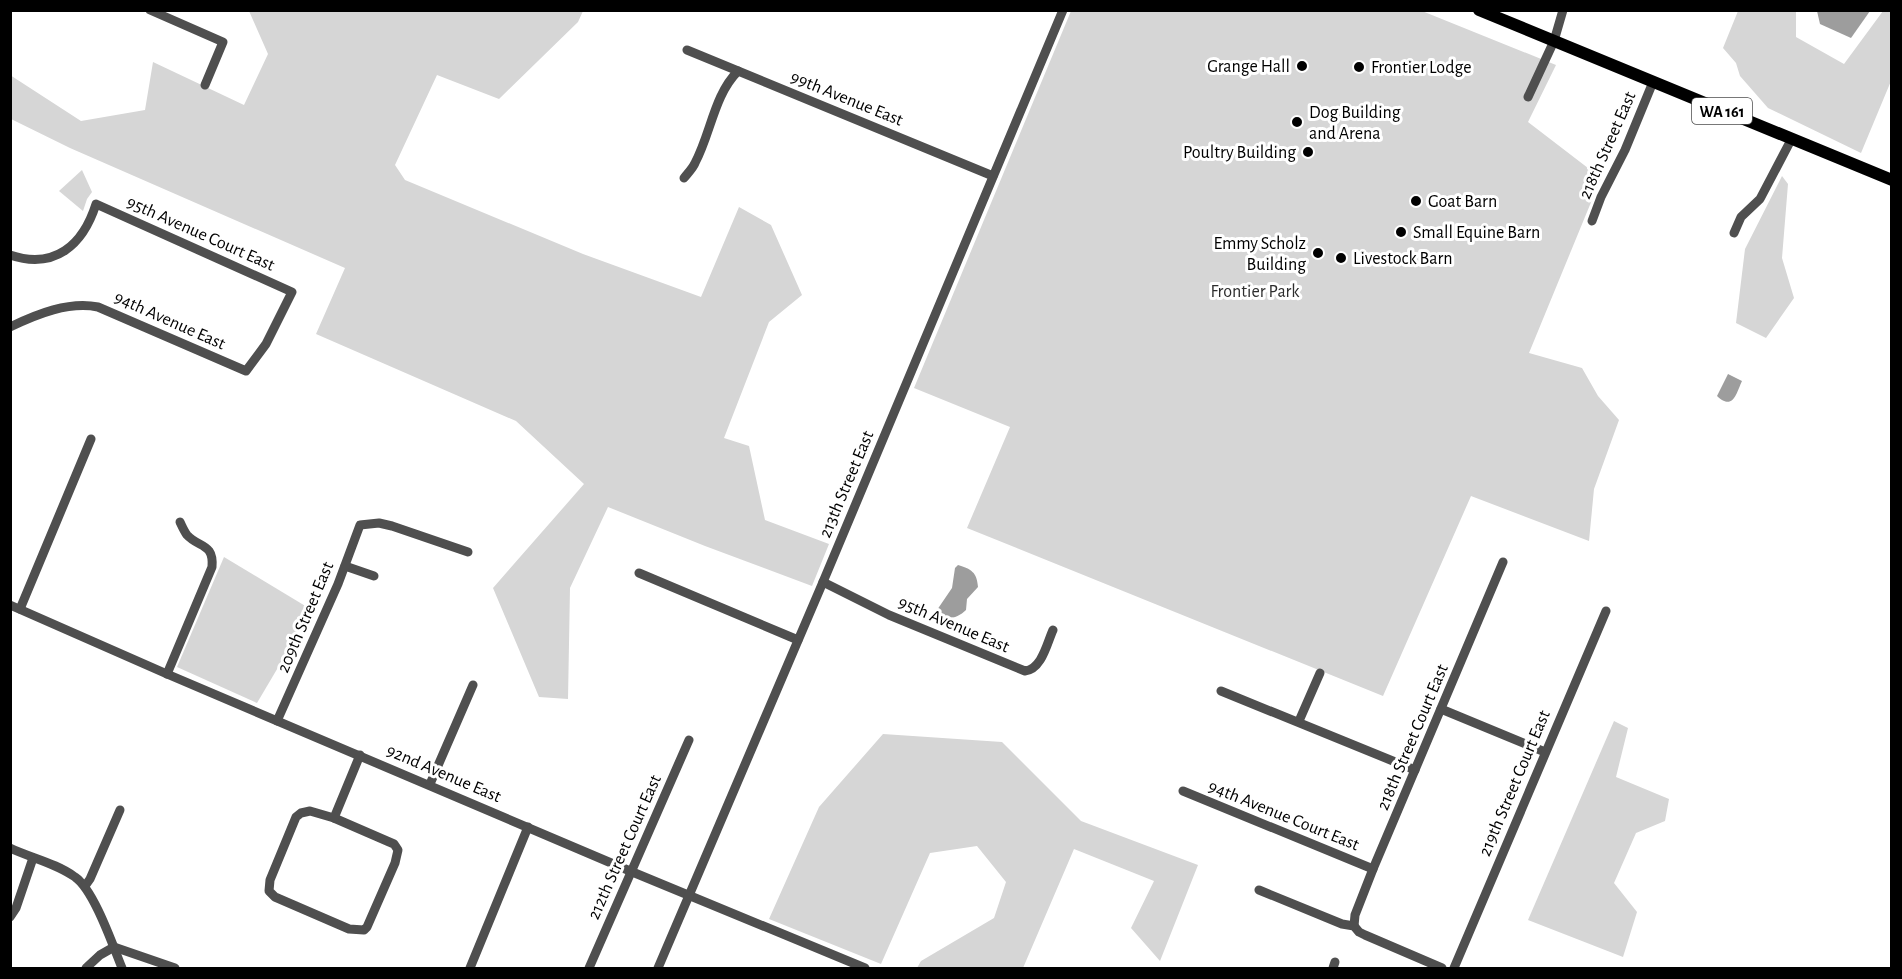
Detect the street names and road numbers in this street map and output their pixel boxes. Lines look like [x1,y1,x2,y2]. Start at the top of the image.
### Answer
street label: 99th Avenue East [788,68,906,130]
street label: 218th Street East [1576,89,1640,202]
road number: WA 161 [1692,98,1752,124]
street label: 95th Avenue Court East [124,193,278,275]
street label: 94th Avenue East [111,288,228,354]
street label: 213th Street East [816,428,878,540]
street label: 209th Street East [274,559,337,675]
street label: 95th Avenue East [896,593,1012,656]
street label: 218th Street Court East [1374,662,1452,813]
street label: 219th Street Court East [1476,708,1554,859]
street label: 92nd Avenue East [384,742,504,806]
street label: 212th Street Court East [585,772,665,923]
street label: 94th Avenue Court East [1206,777,1362,855]

